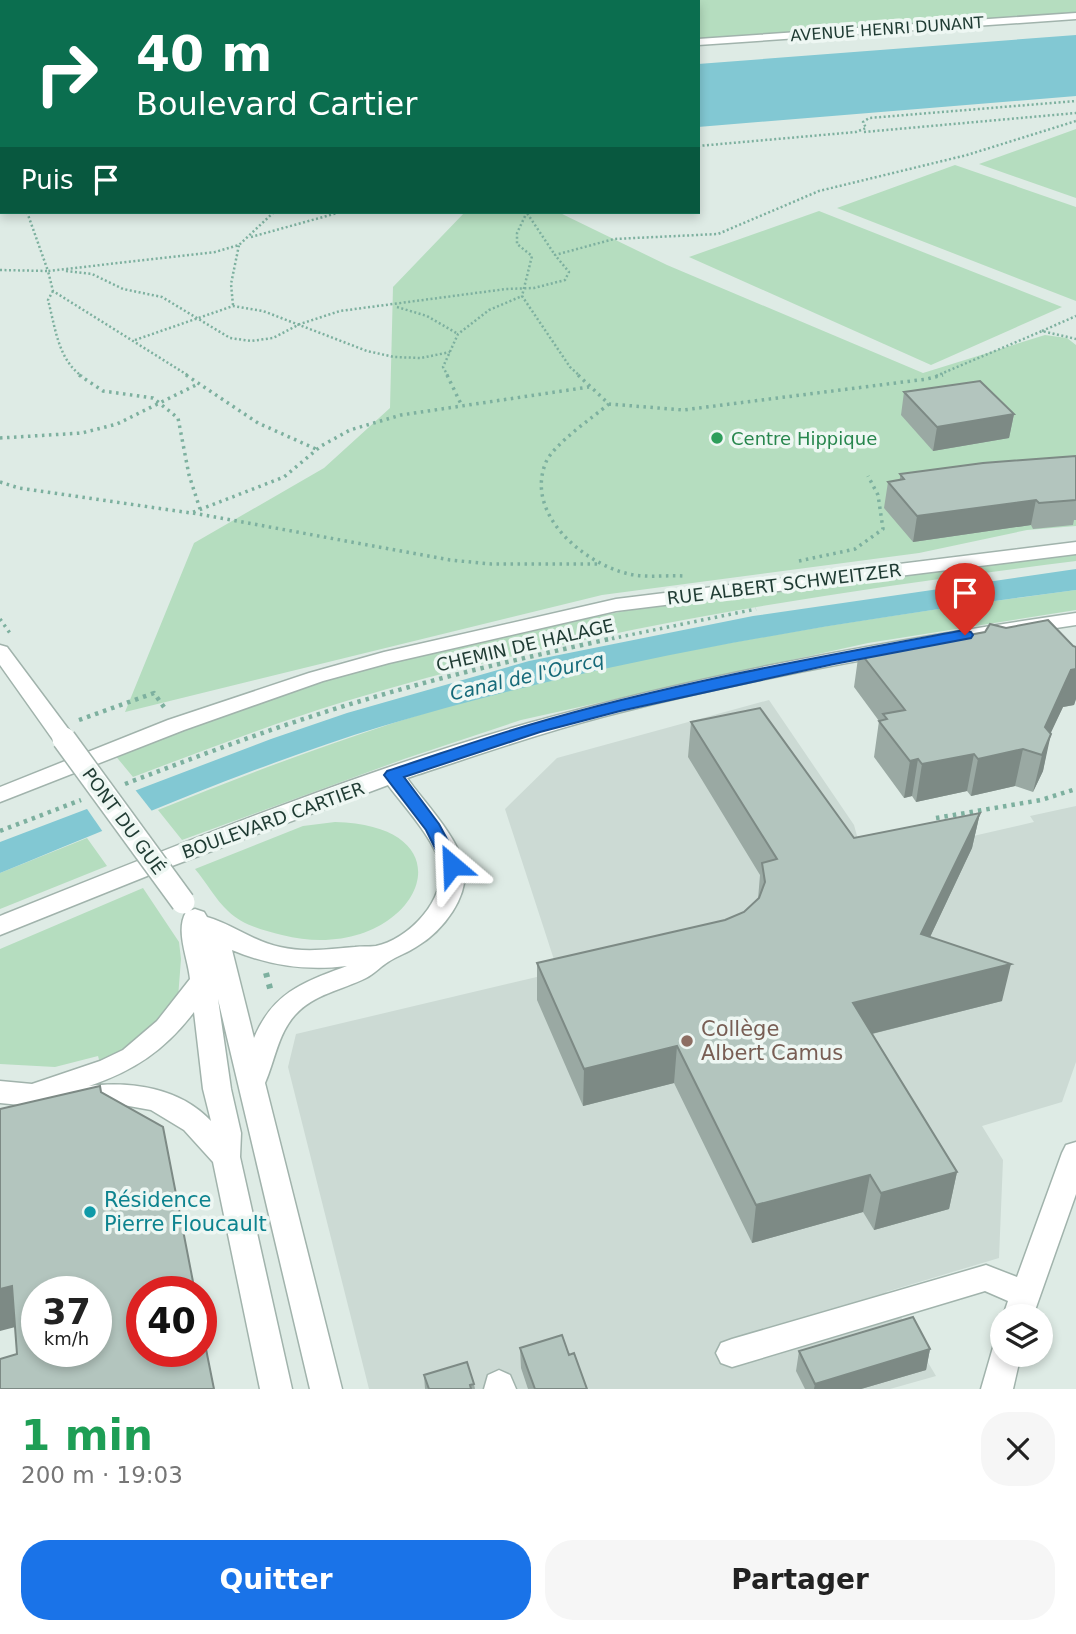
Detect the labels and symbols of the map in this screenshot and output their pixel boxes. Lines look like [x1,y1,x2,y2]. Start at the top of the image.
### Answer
street label: AVENUE HENRI DUNANT [790,13,984,45]
place label: Centre Hippique [731,428,877,449]
marker: Centre Hippique [709,430,725,446]
street label: RUE ALBERT SCHWEITZER [666,559,902,609]
pin [935,563,995,635]
street label: CHEMIN DE HALAGE [434,614,616,676]
water label: Canal de l'Ourcq [448,648,606,704]
street label: PONT DU GUÉ [78,764,170,878]
street label: BOULEVARD CARTIER [179,777,367,863]
position arrow [415,828,489,902]
place label: Collège Albert Camus [701,1017,843,1065]
marker: Collège Albert Camus [679,1033,695,1049]
place label: Résidence Pierre Floucault [104,1188,267,1236]
marker: Résidence Pierre Floucault [82,1204,98,1220]
speed limit sign: 40 [126,1276,217,1367]

